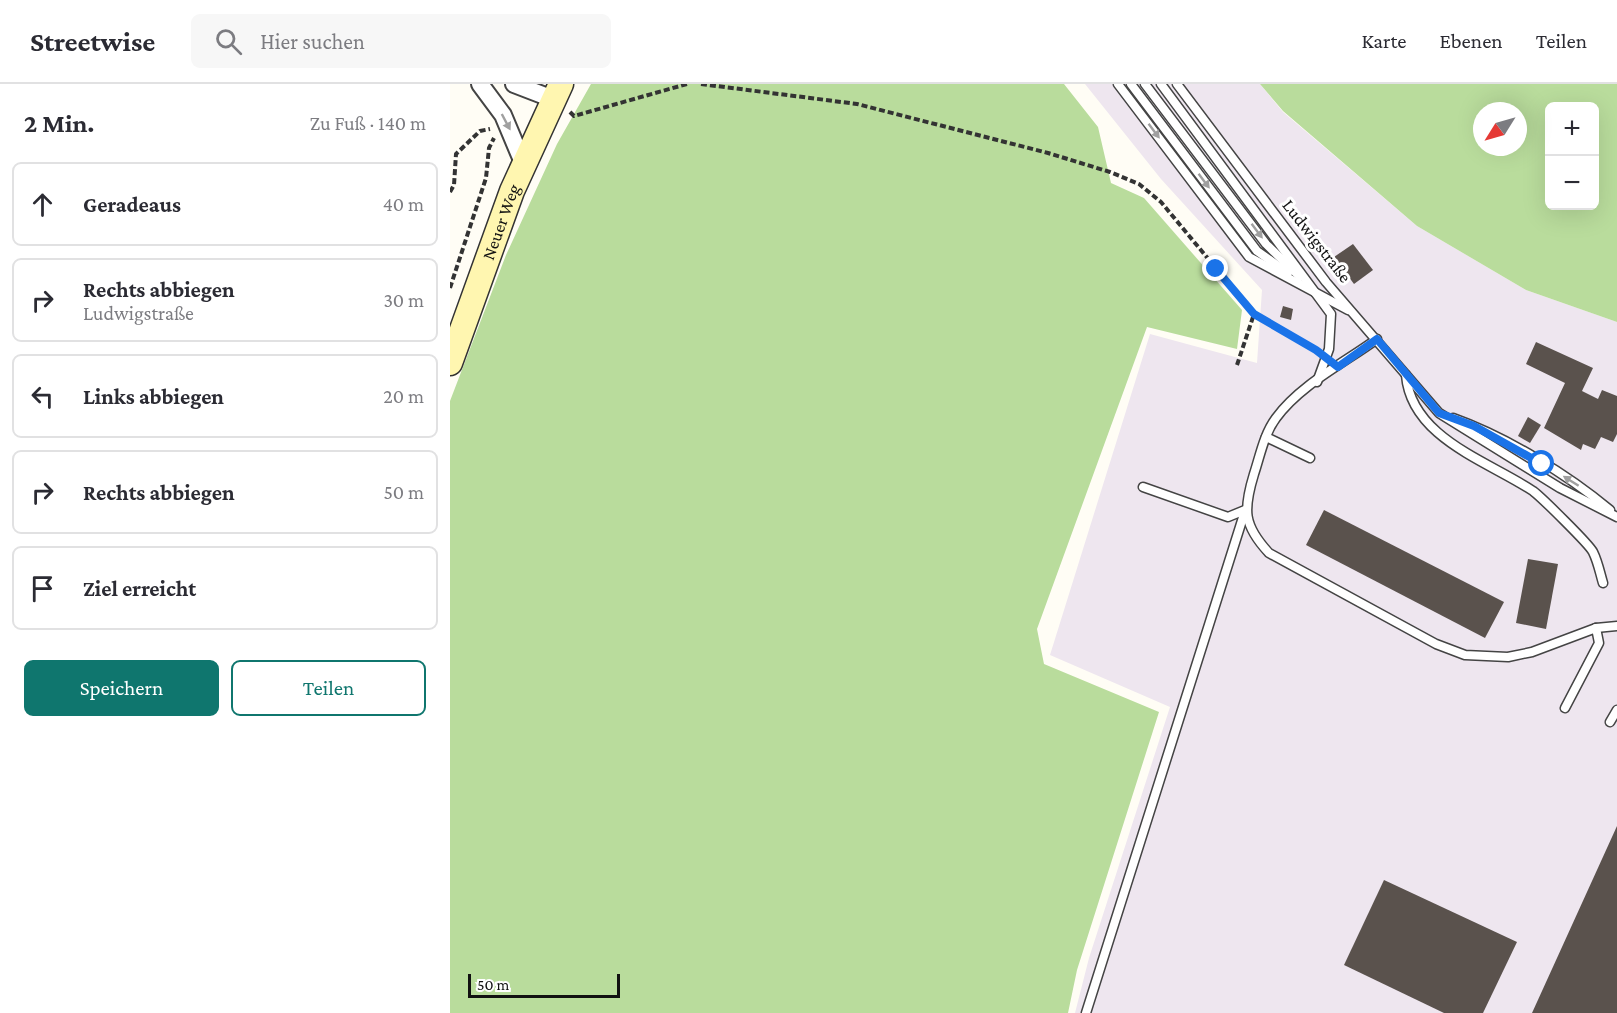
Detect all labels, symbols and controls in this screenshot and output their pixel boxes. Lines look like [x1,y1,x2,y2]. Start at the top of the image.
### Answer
search box [191,14,611,68]
icon: search [212,25,245,58]
text: Streetwise [30,26,155,57]
text: Hier suchen [260,29,365,54]
text: Karte [1361,29,1407,53]
text: Ebenen [1440,29,1503,53]
text: Teilen [1536,29,1587,53]
north arrow [1473,102,1527,156]
map controls [1545,102,1599,210]
button: + [1545,102,1599,156]
text: 2 Min. [24,109,95,138]
text: Zu Fuß · 140 m [310,112,426,134]
one-way arrow [501,114,511,131]
one-way arrow [1147,123,1159,138]
button: − [1545,156,1599,210]
one-way arrow [1198,173,1210,189]
street label: Neuer Weg [478,180,524,263]
icon: ahead [26,188,59,221]
text: Geradeaus [83,192,181,217]
text: 40 m [383,193,424,215]
street label: Ludwigstraße [1278,196,1356,287]
one-way arrow [1250,224,1262,239]
route end [1202,255,1228,281]
text: Rechts abbiegen [83,277,235,302]
icon: right [26,284,59,317]
text: 30 m [383,289,424,311]
text: Ludwigstraße [83,302,194,324]
icon: left [26,380,59,413]
text: Links abbiegen [83,384,224,409]
text: 20 m [383,385,424,407]
route start [1528,450,1554,476]
icon: right [26,476,59,509]
one-way arrow [1563,476,1579,487]
text: Rechts abbiegen [83,480,235,505]
text: 50 m [383,481,424,503]
icon: arrive [26,572,59,605]
text: Ziel erreicht [83,576,196,601]
button: Speichern [24,660,219,716]
button: Teilen [231,660,426,716]
scale bar [468,971,620,998]
text: 50 m [477,976,509,993]

